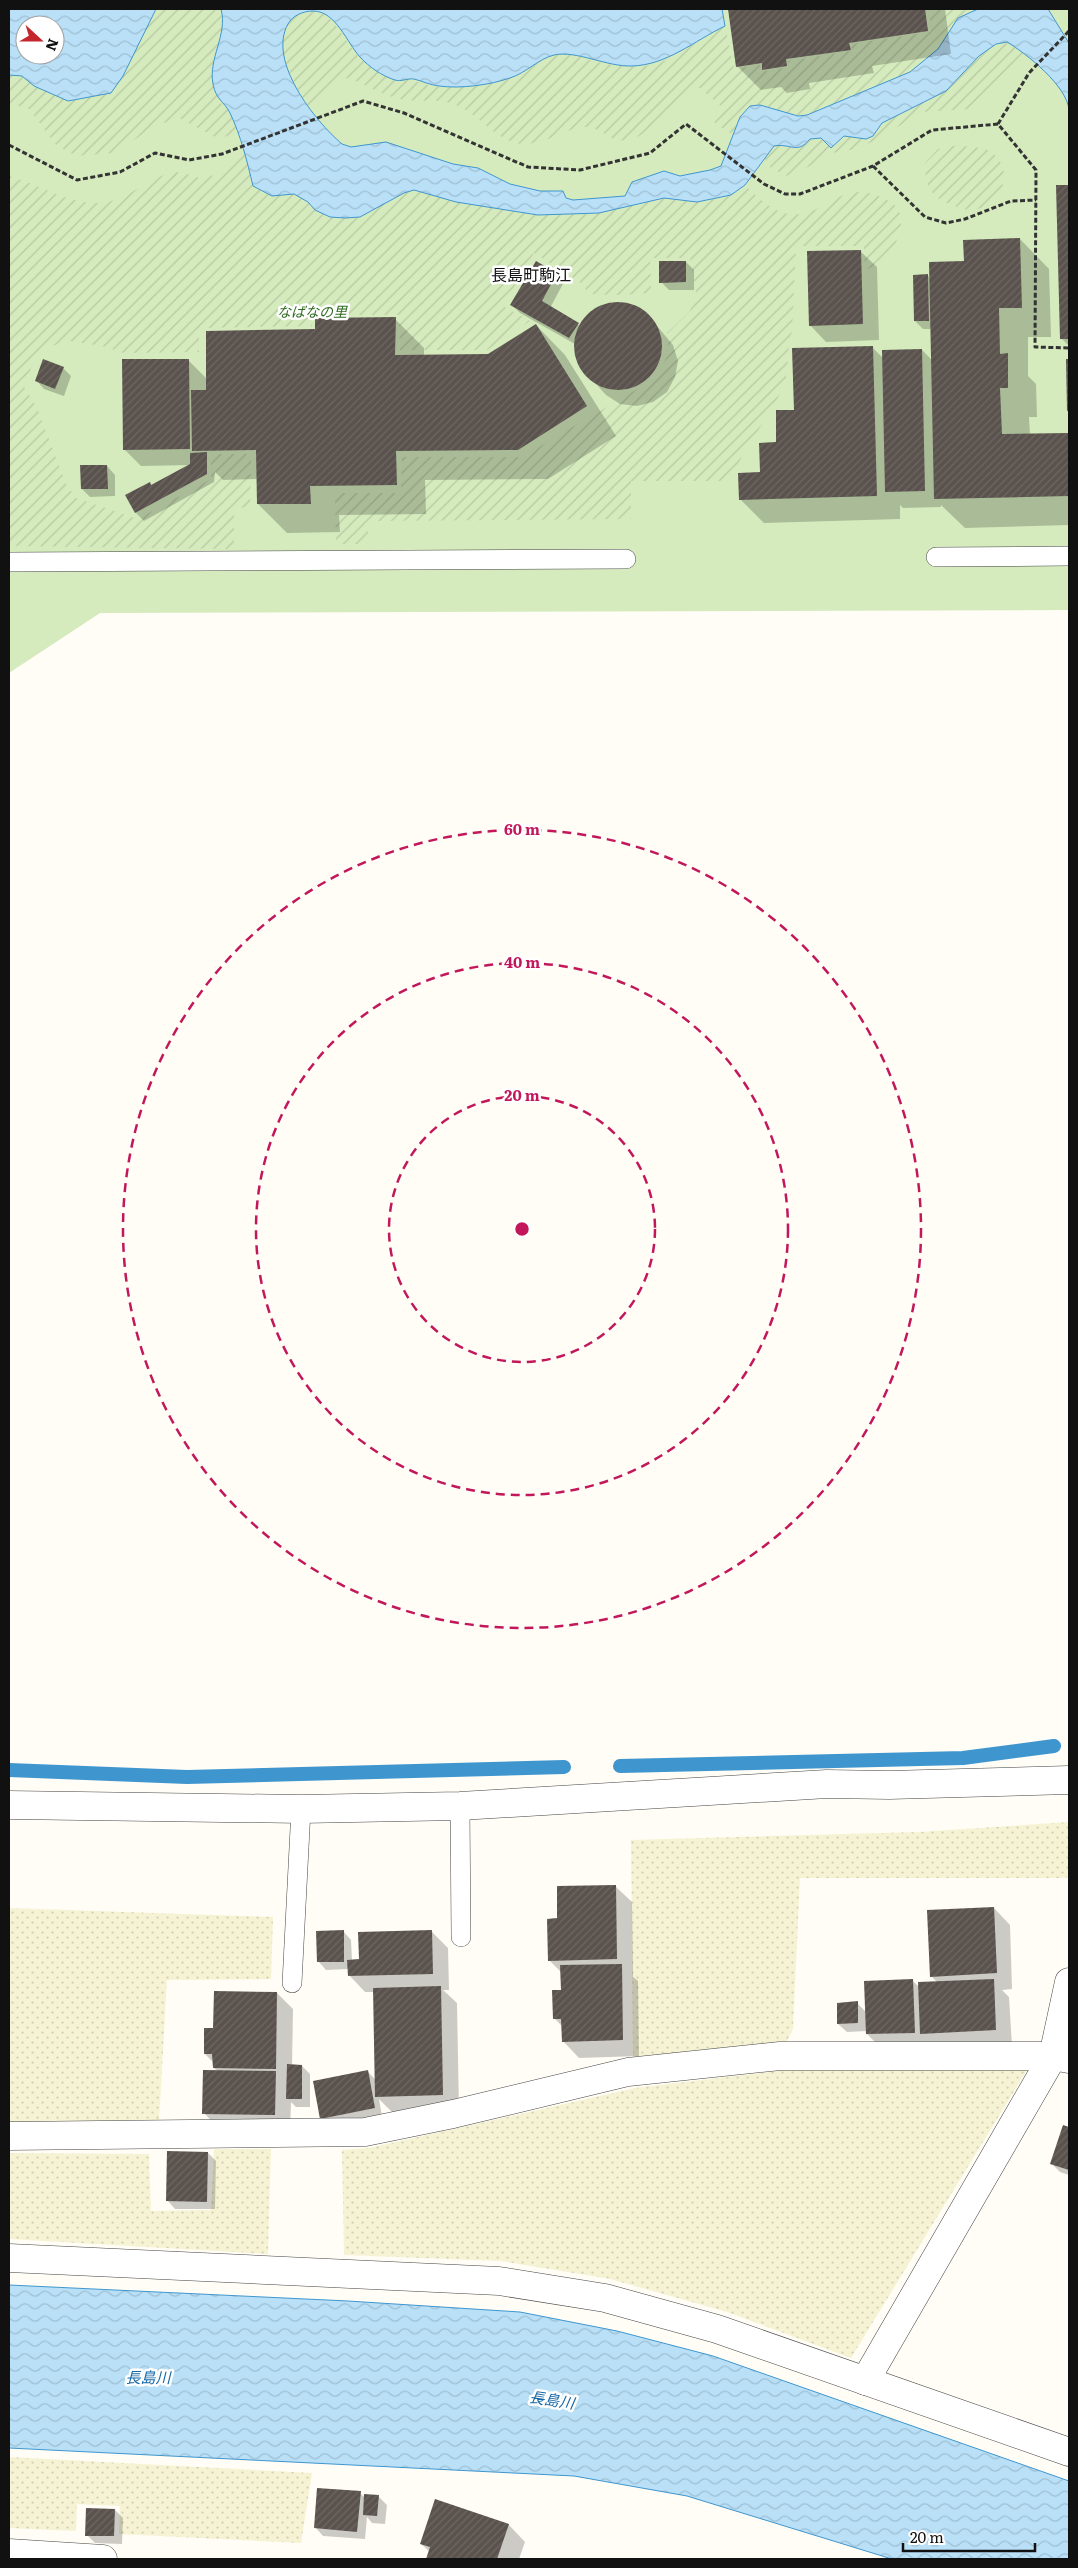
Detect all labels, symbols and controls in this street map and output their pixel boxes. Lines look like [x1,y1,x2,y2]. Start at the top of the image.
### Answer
north arrow [15,15,65,65]
text: N [42,36,65,54]
district label: 長島町駒江 [491,262,571,286]
park label: なばなの里 [277,301,348,321]
text: 60 m [504,817,540,840]
text: 40 m [504,950,540,973]
text: 20 m [504,1083,540,1106]
centre of rings [513,1220,531,1238]
water label: 長島川 [125,2365,172,2388]
water label: 長島川 [528,2384,578,2414]
scale bar [903,2520,1036,2552]
text: 20 m [910,2525,944,2548]

